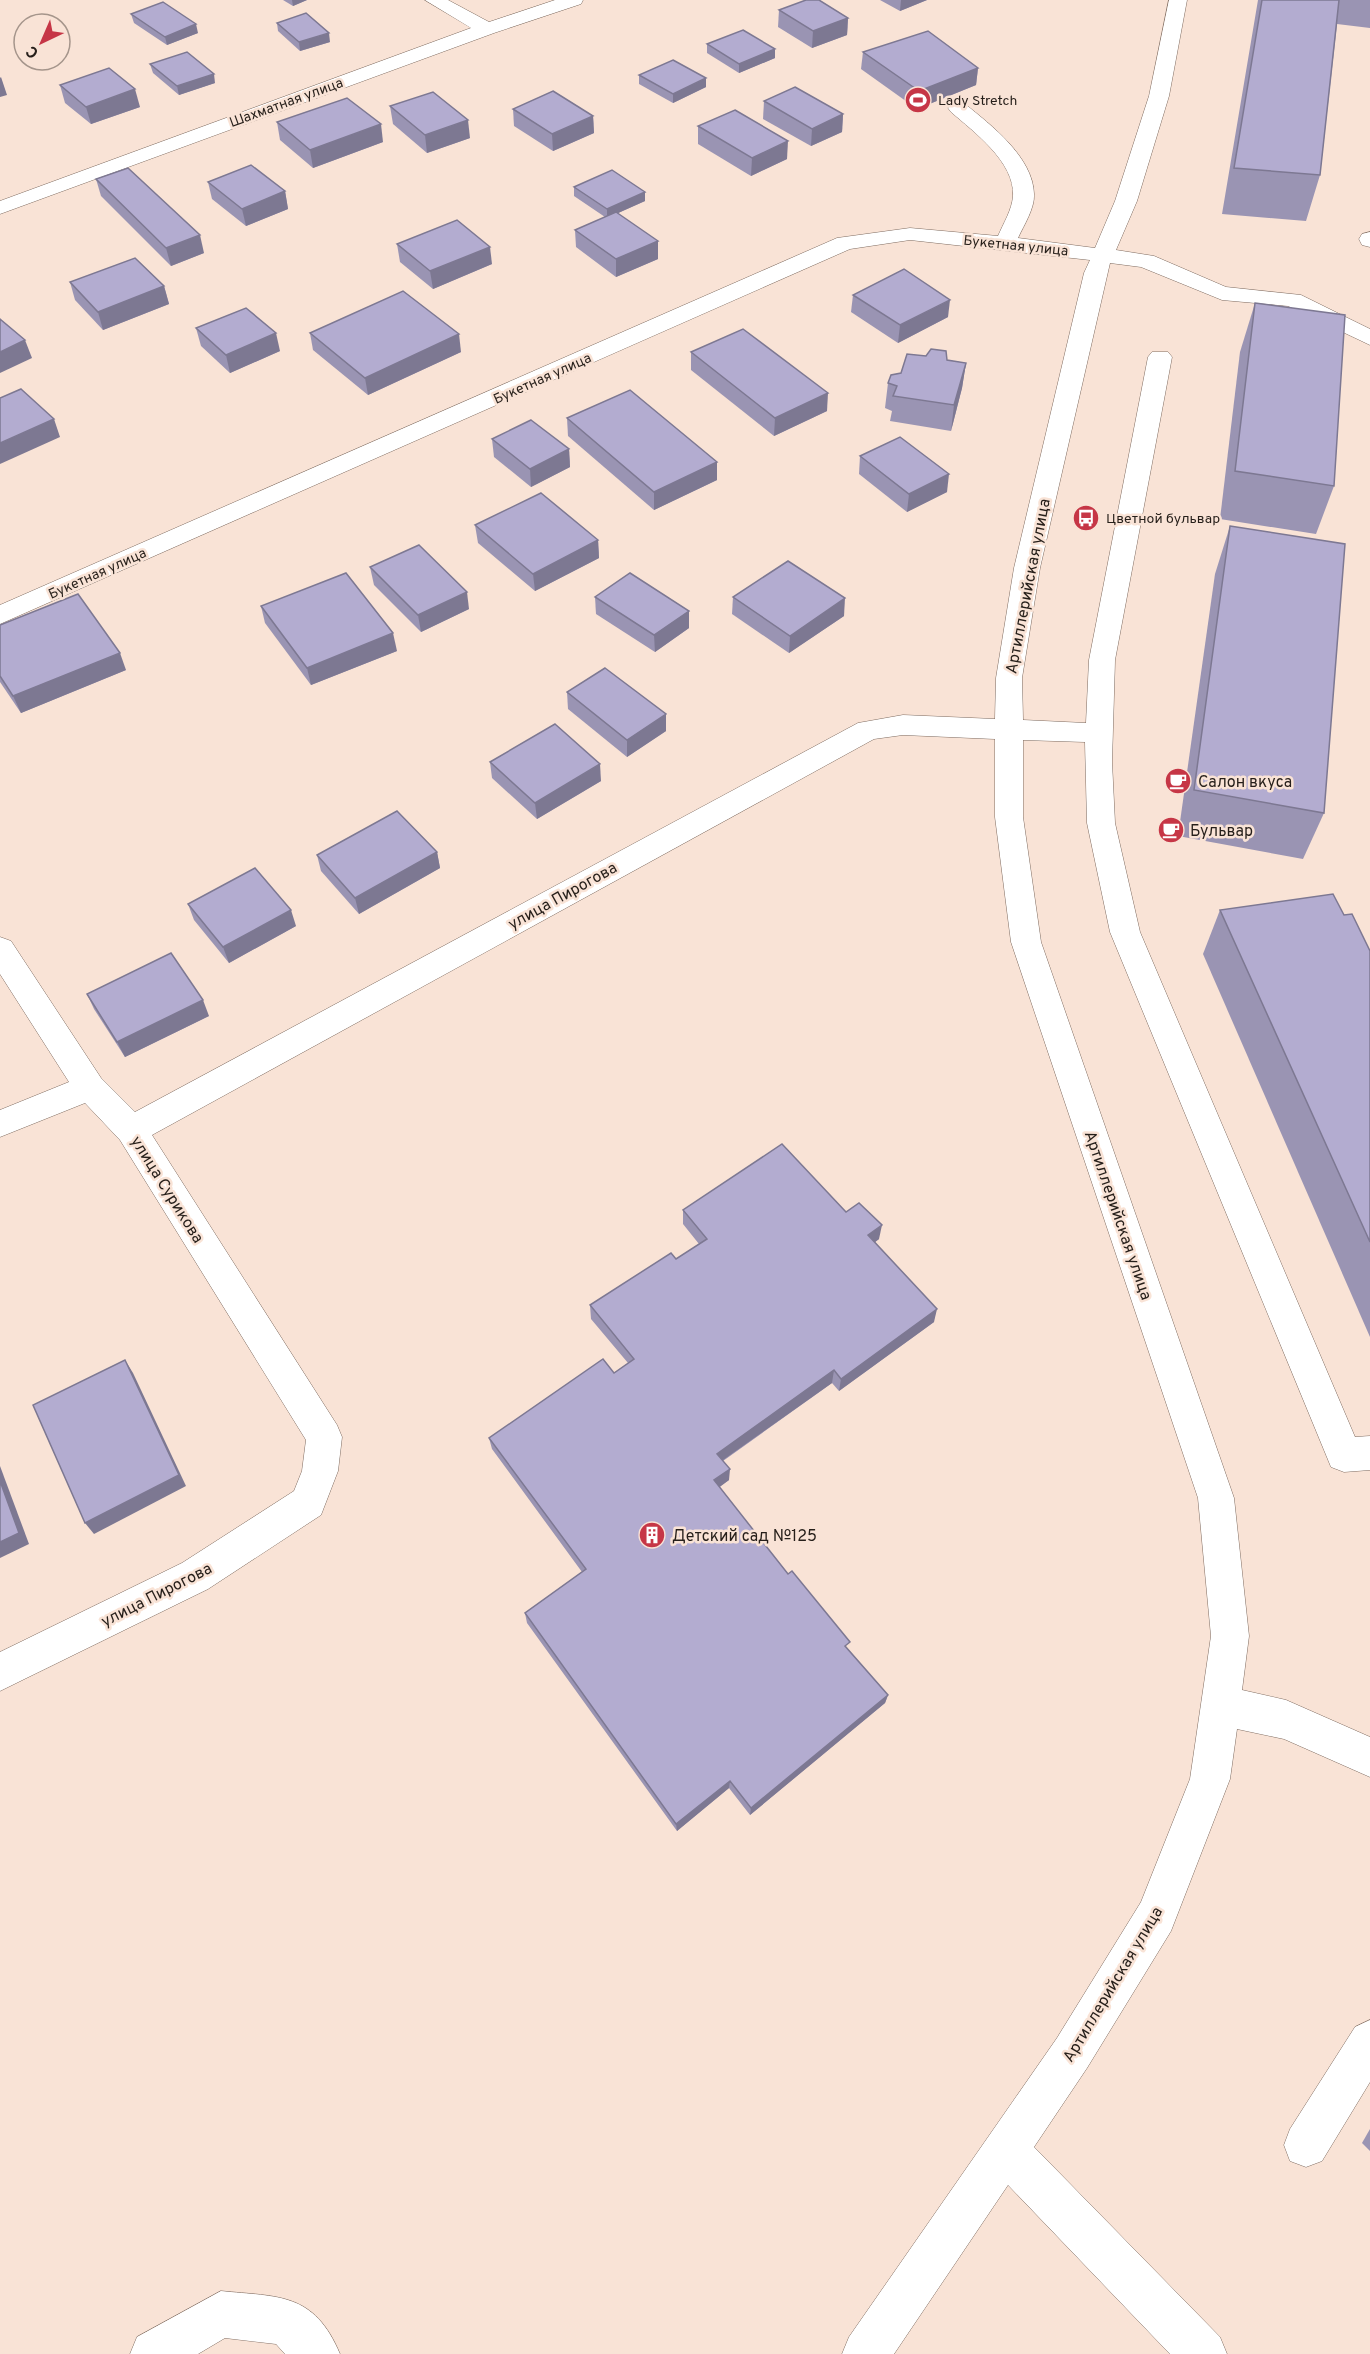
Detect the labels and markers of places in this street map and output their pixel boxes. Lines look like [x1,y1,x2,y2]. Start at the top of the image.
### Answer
sports icon: Lady Stretch [903,85,933,115]
place label: Lady Stretch [938,93,1017,110]
bus stop icon: Цветной бульвар [1071,503,1101,533]
place label: Цветной бульвар [1106,511,1220,528]
cafe icon: Салон вкуса [1163,766,1193,796]
place label: Салон вкуса [1198,773,1292,793]
cafe icon: Бульвар [1156,815,1186,845]
place label: Бульвар [1190,822,1253,842]
building icon: Детский сад №125 [637,1520,667,1550]
place label: Детский сад №125 [672,1527,817,1547]

